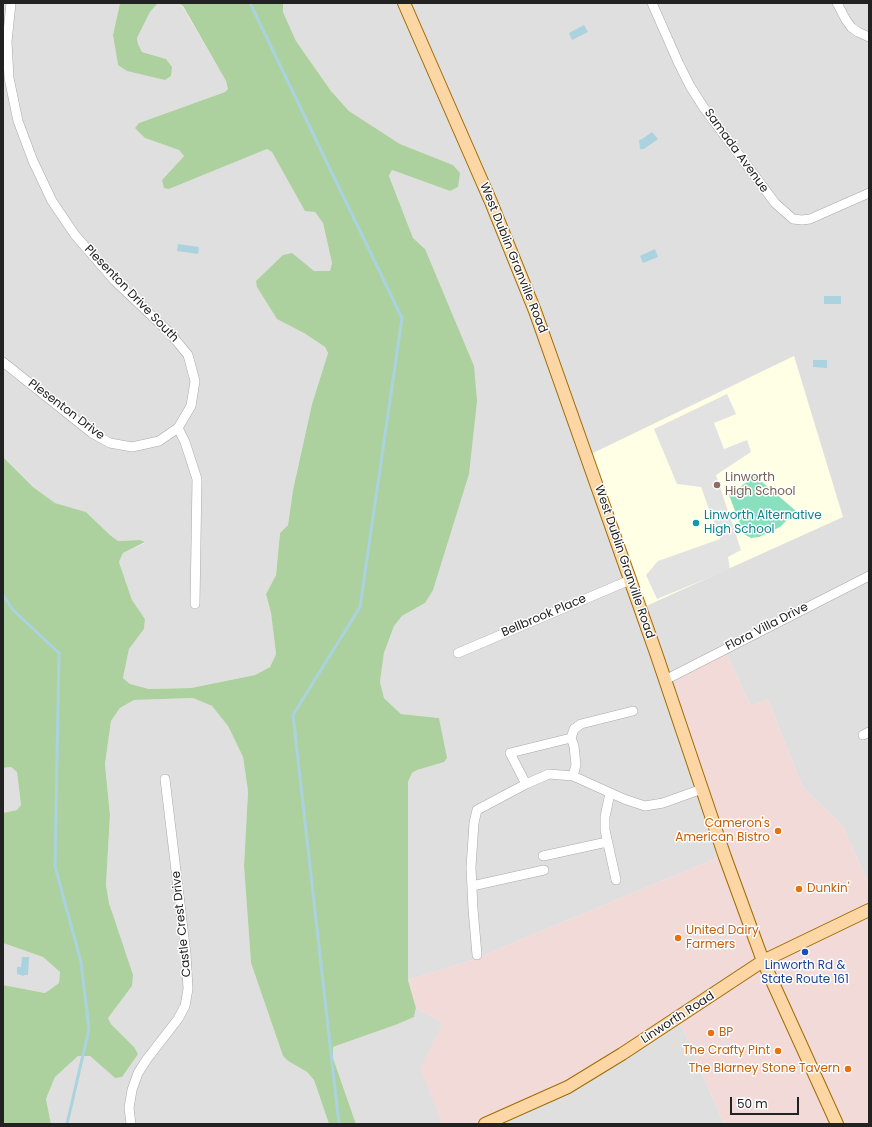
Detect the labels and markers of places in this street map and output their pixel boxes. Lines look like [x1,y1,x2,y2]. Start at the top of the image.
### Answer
place label: Linworth High School [725,471,796,499]
marker: Linworth High School [712,480,722,490]
place label: Linworth Alternative High School [704,509,822,537]
marker: Linworth Alternative High School [691,518,701,528]
place label: Cameron's American Bistro [675,817,770,845]
marker: Cameron's American Bistro [773,826,783,836]
place label: Dunkin' [807,882,850,896]
marker: Dunkin' [794,884,804,894]
place label: United Dairy Farmers [686,924,759,952]
marker: United Dairy Farmers [673,933,683,943]
marker: Linworth Rd & State Route 161 [800,947,810,957]
place label: Linworth Rd & State Route 161 [761,959,849,987]
place label: BP [719,1026,733,1040]
marker: BP [706,1028,716,1038]
place label: The Crafty Pint [683,1044,770,1058]
marker: The Crafty Pint [773,1046,783,1056]
place label: The Blarney Stone Tavern [689,1062,840,1076]
marker: The Blarney Stone Tavern [843,1064,853,1074]

